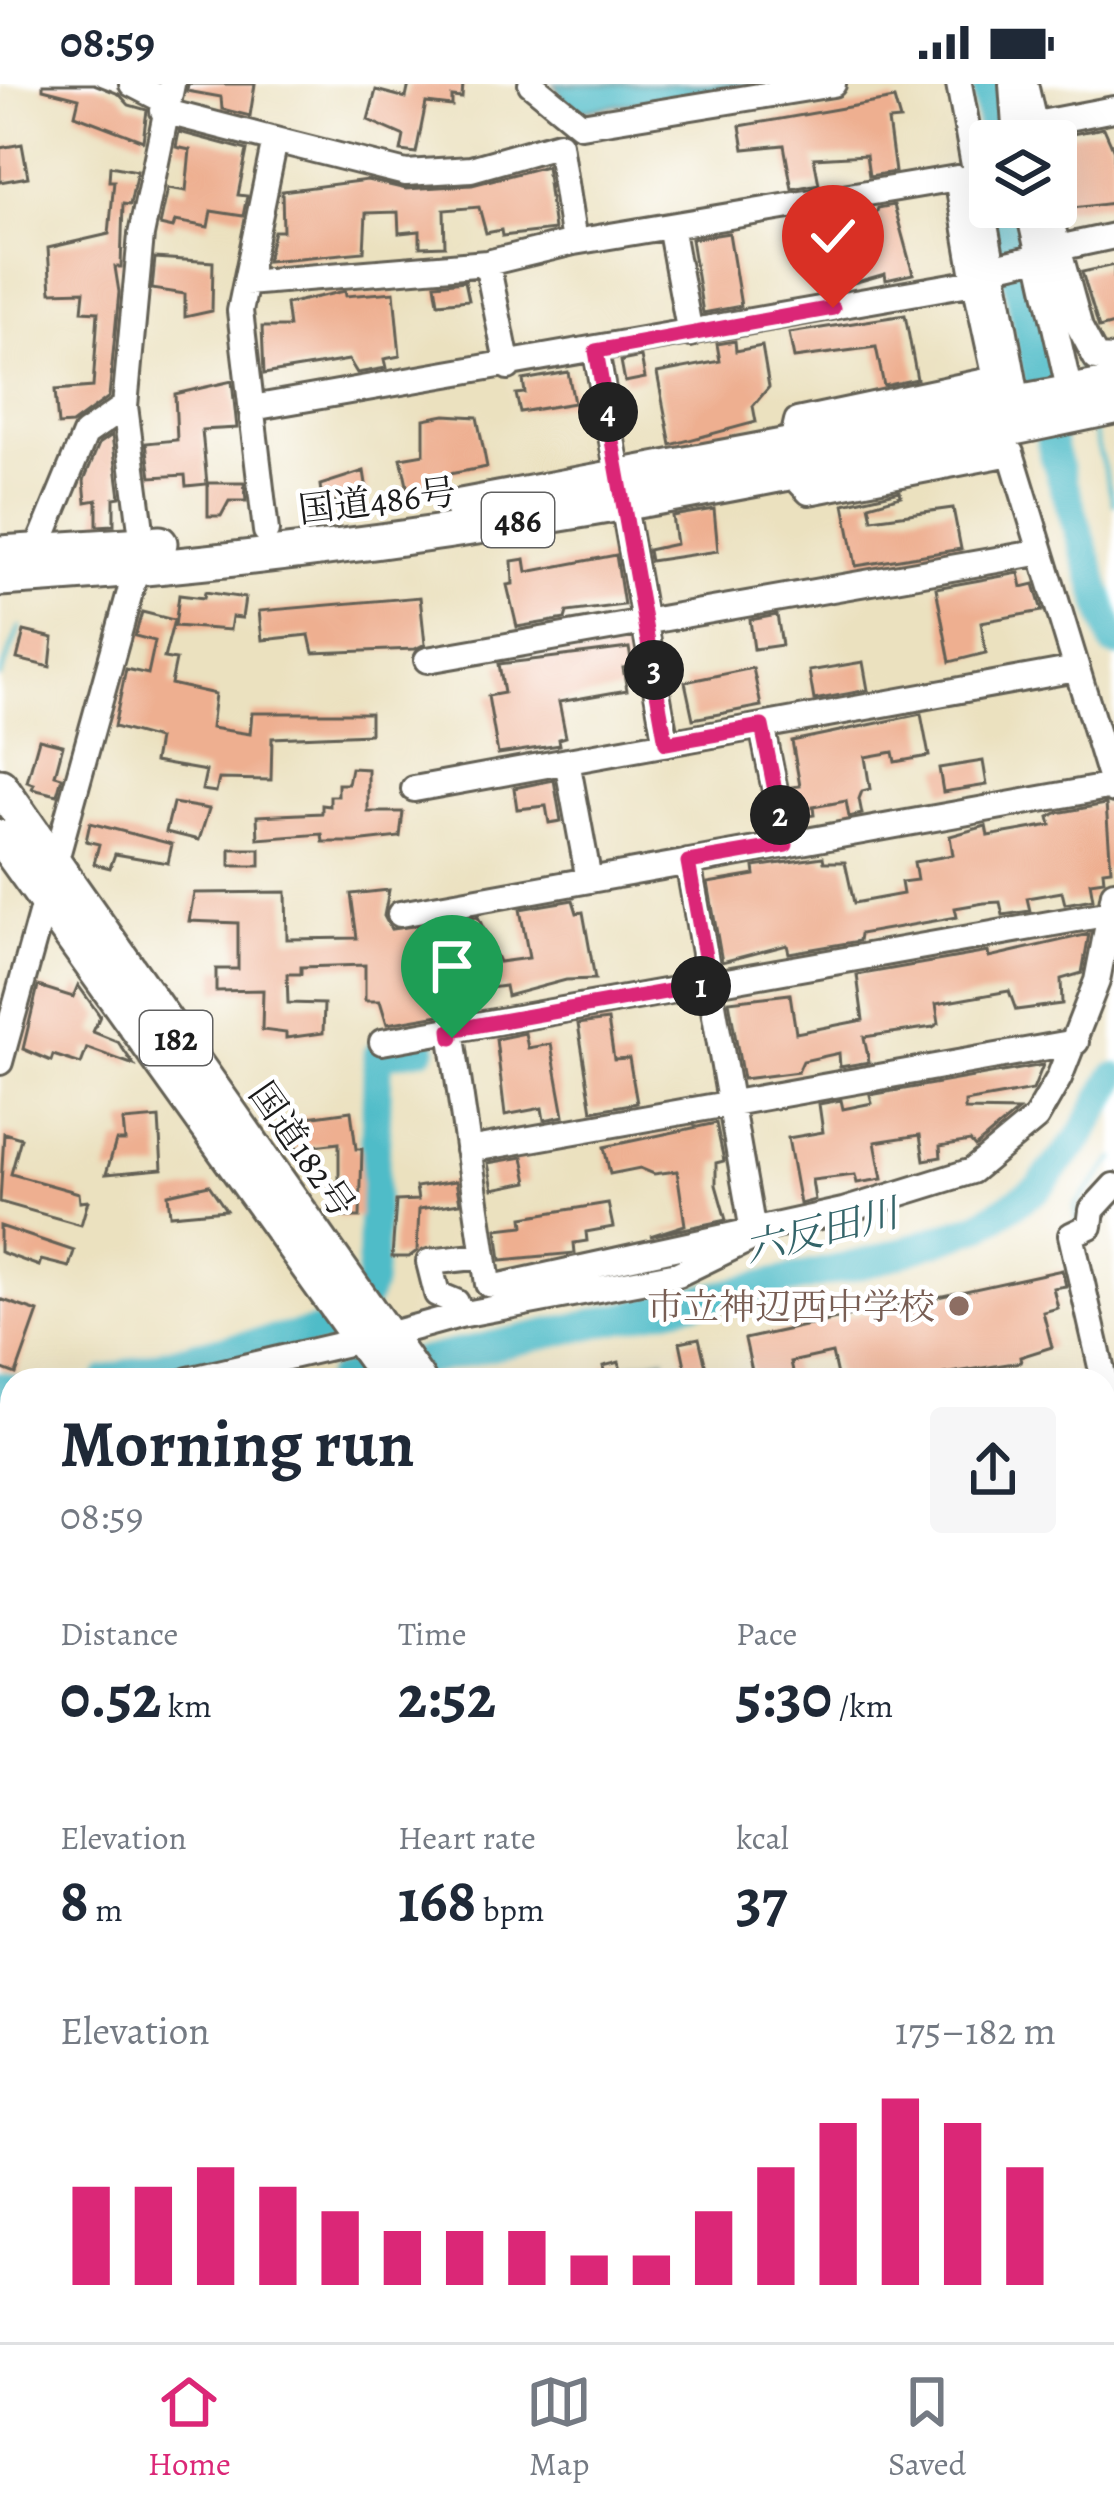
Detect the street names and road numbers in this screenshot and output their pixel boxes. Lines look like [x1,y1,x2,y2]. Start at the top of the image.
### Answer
street label: 国道486号 [295,467,459,534]
road number: 486 [482,493,554,547]
road number: 182 [140,1011,212,1065]
street label: 国道182号 [238,1072,367,1227]

